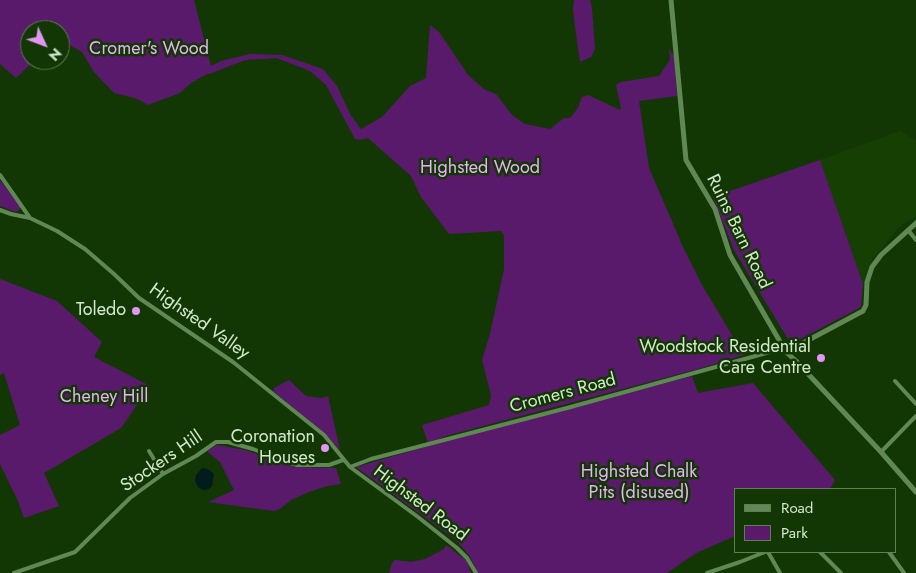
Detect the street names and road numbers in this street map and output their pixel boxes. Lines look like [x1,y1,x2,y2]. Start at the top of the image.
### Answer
street label: Ruins Barn Road [701,171,775,293]
street label: Highsted Valley [145,279,253,365]
street label: Cromers Road [508,369,618,419]
street label: Stockers Hill [117,427,207,497]
street label: Highsted Road [369,461,471,547]

